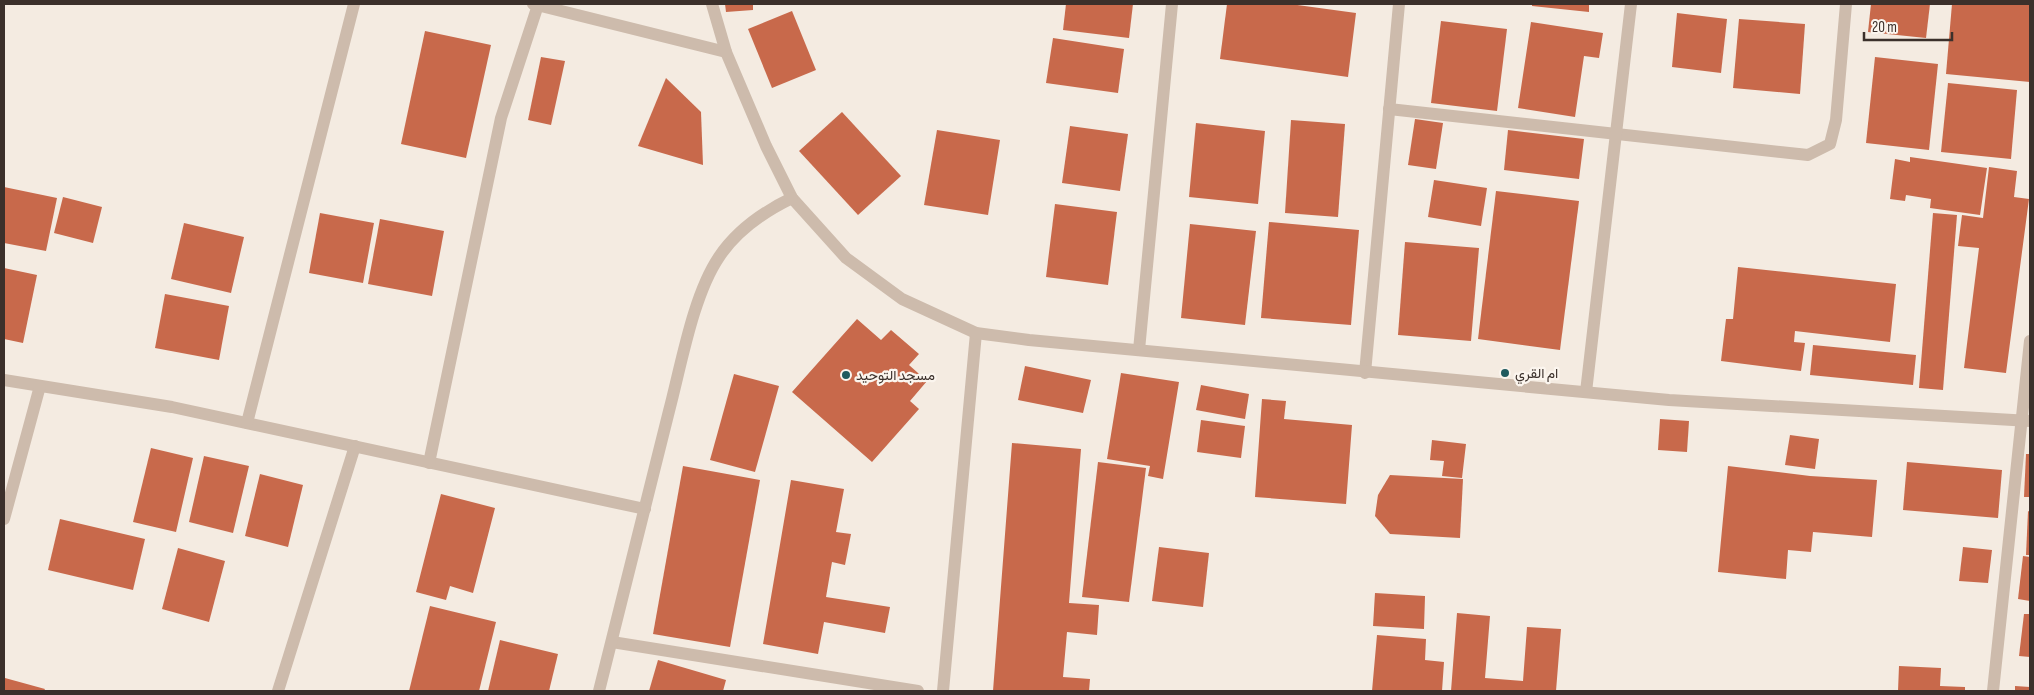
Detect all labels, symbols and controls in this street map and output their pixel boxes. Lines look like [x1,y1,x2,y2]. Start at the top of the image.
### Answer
scale bar [1864,10,1952,42]
text: 20 m [1872,18,1897,37]
place label: ام القري [1515,365,1558,385]
place label: مسجد التوحيد [856,367,935,384]
marker: ام القري [1499,367,1511,379]
marker: مسجد التوحيد [840,369,852,381]

